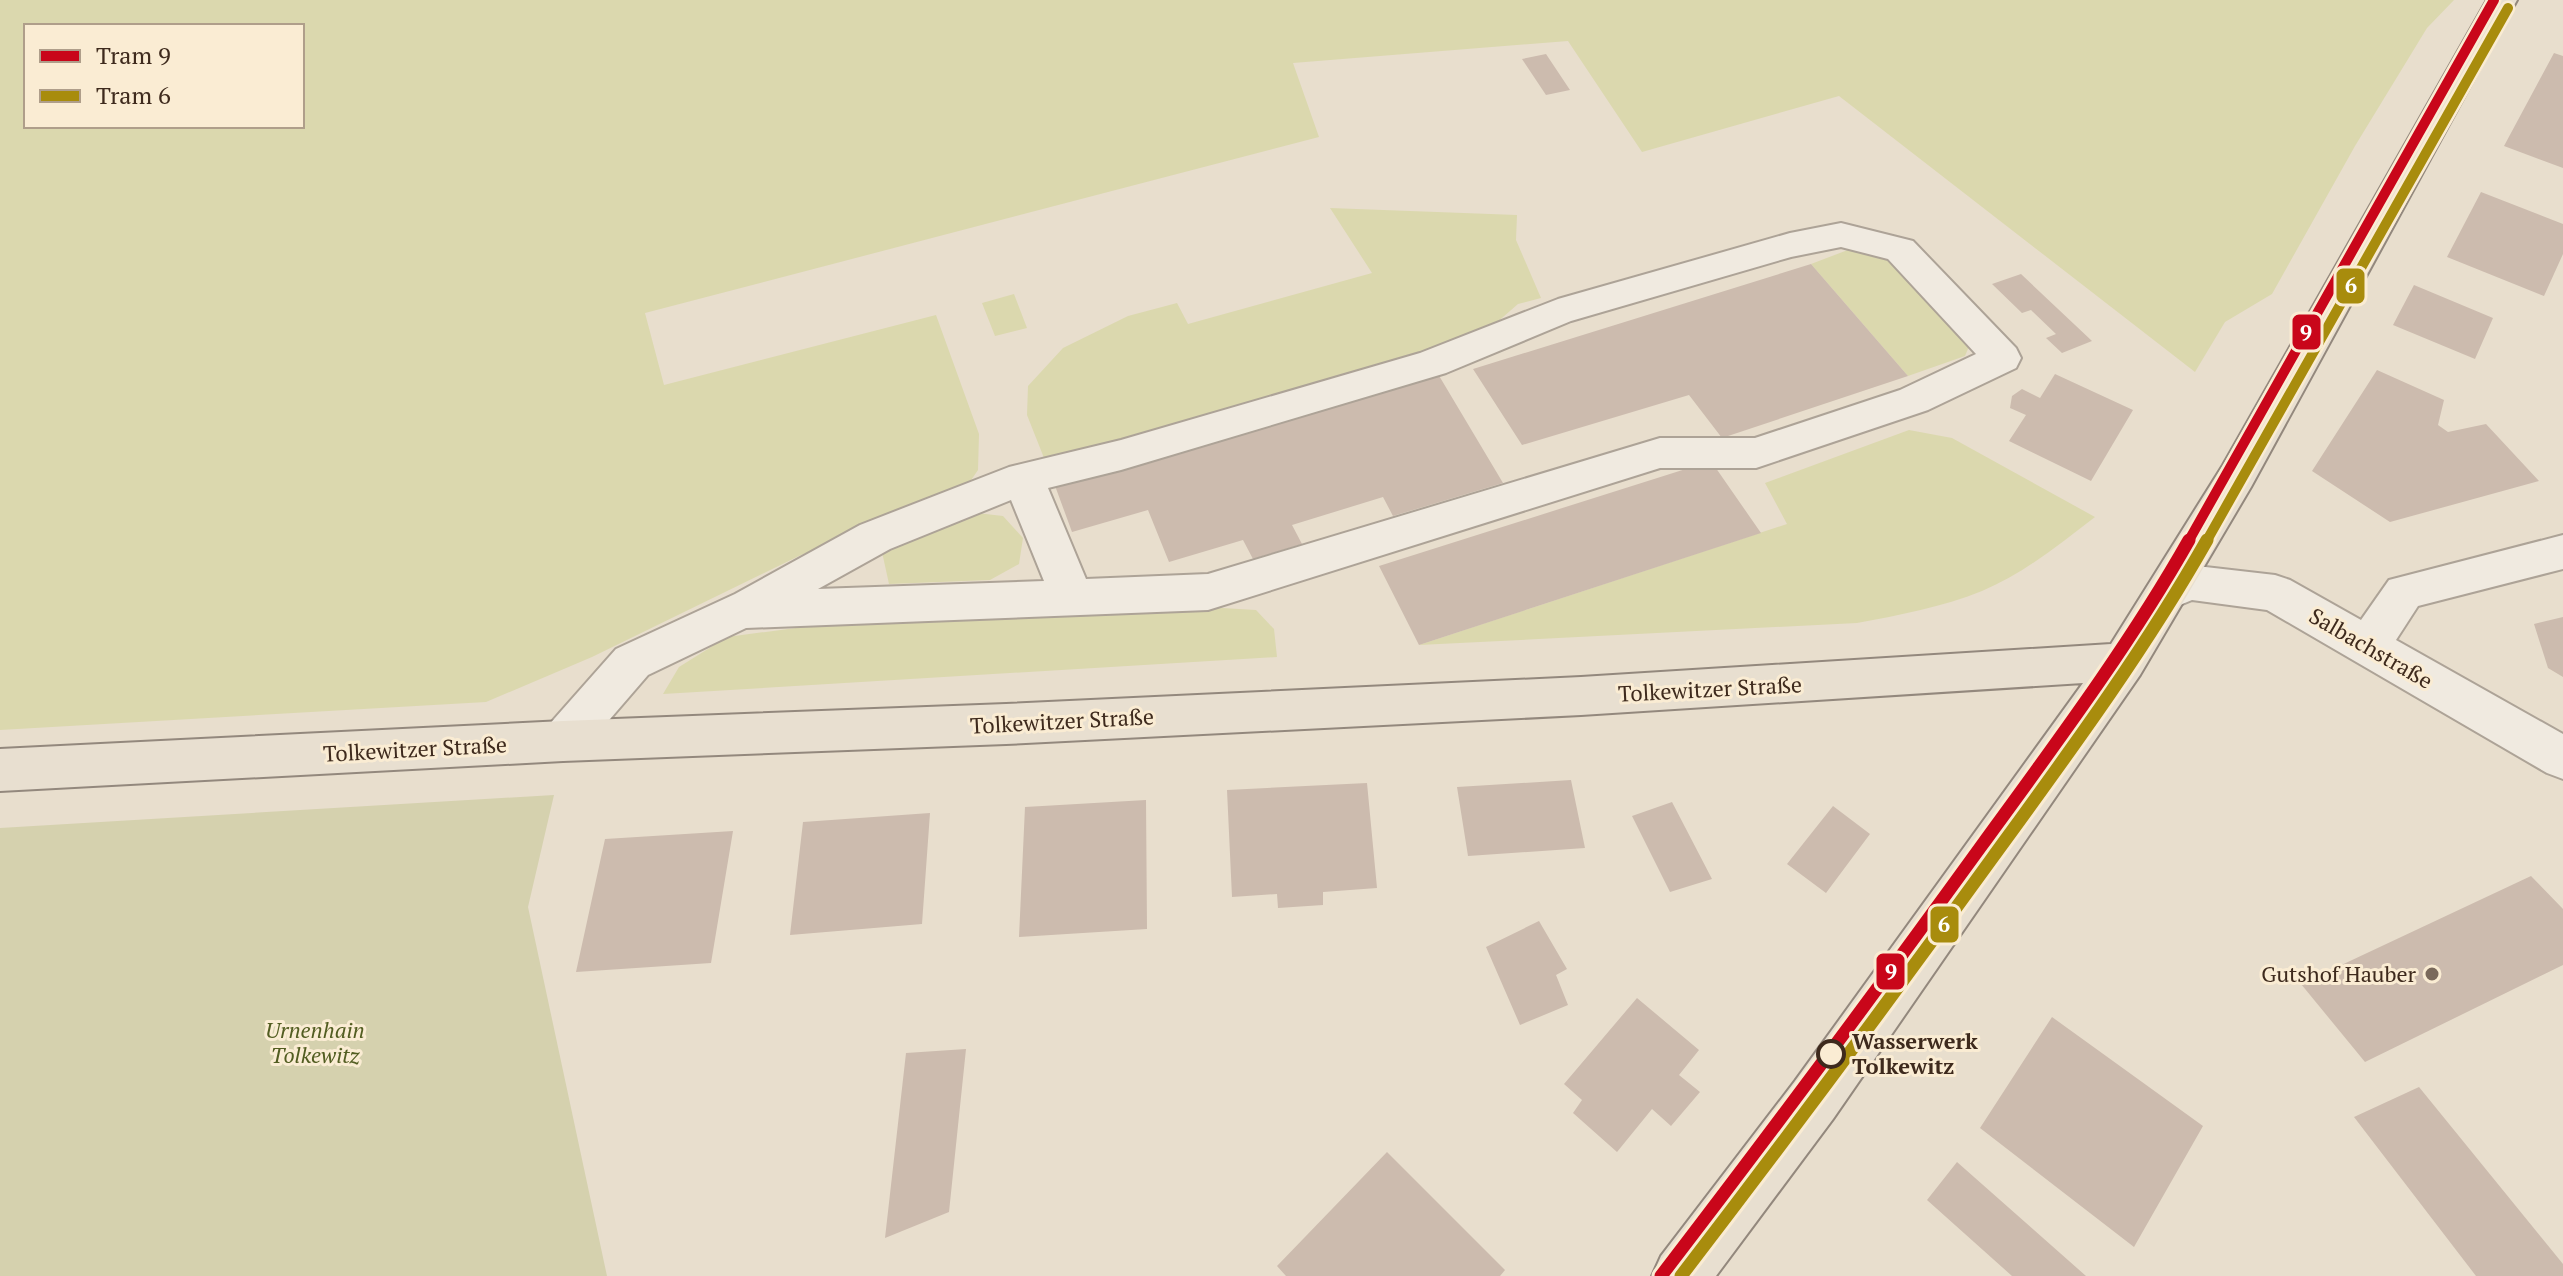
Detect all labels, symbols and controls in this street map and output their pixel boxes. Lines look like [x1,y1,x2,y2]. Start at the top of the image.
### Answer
legend [24,24,304,128]
text: Tram 9 [96,39,171,71]
text: Tram 6 [96,79,171,111]
line badge: 6 [2335,267,2366,305]
text: 6 [2345,270,2357,299]
line badge: 9 [2291,313,2322,351]
text: 9 [2300,317,2312,346]
street label: Salbachstraße [2304,600,2438,695]
street label: Tolkewitzer Straße [1617,669,1803,708]
street label: Tolkewitzer Straße [969,701,1155,740]
street label: Tolkewitzer Straße [322,729,508,768]
line badge: 6 [1929,905,1960,944]
text: 6 [1938,909,1950,938]
line badge: 9 [1875,952,1906,991]
text: 9 [1885,956,1897,985]
place label: Gutshof Hauber [2261,959,2417,988]
marker: Gutshof Hauber [2423,965,2441,983]
park label: Urnenhain Tolkewitz [265,1015,365,1069]
place label: Wasserwerk Tolkewitz [1852,1026,1978,1080]
marker: Wasserwerk Tolkewitz [1817,1040,1845,1068]

